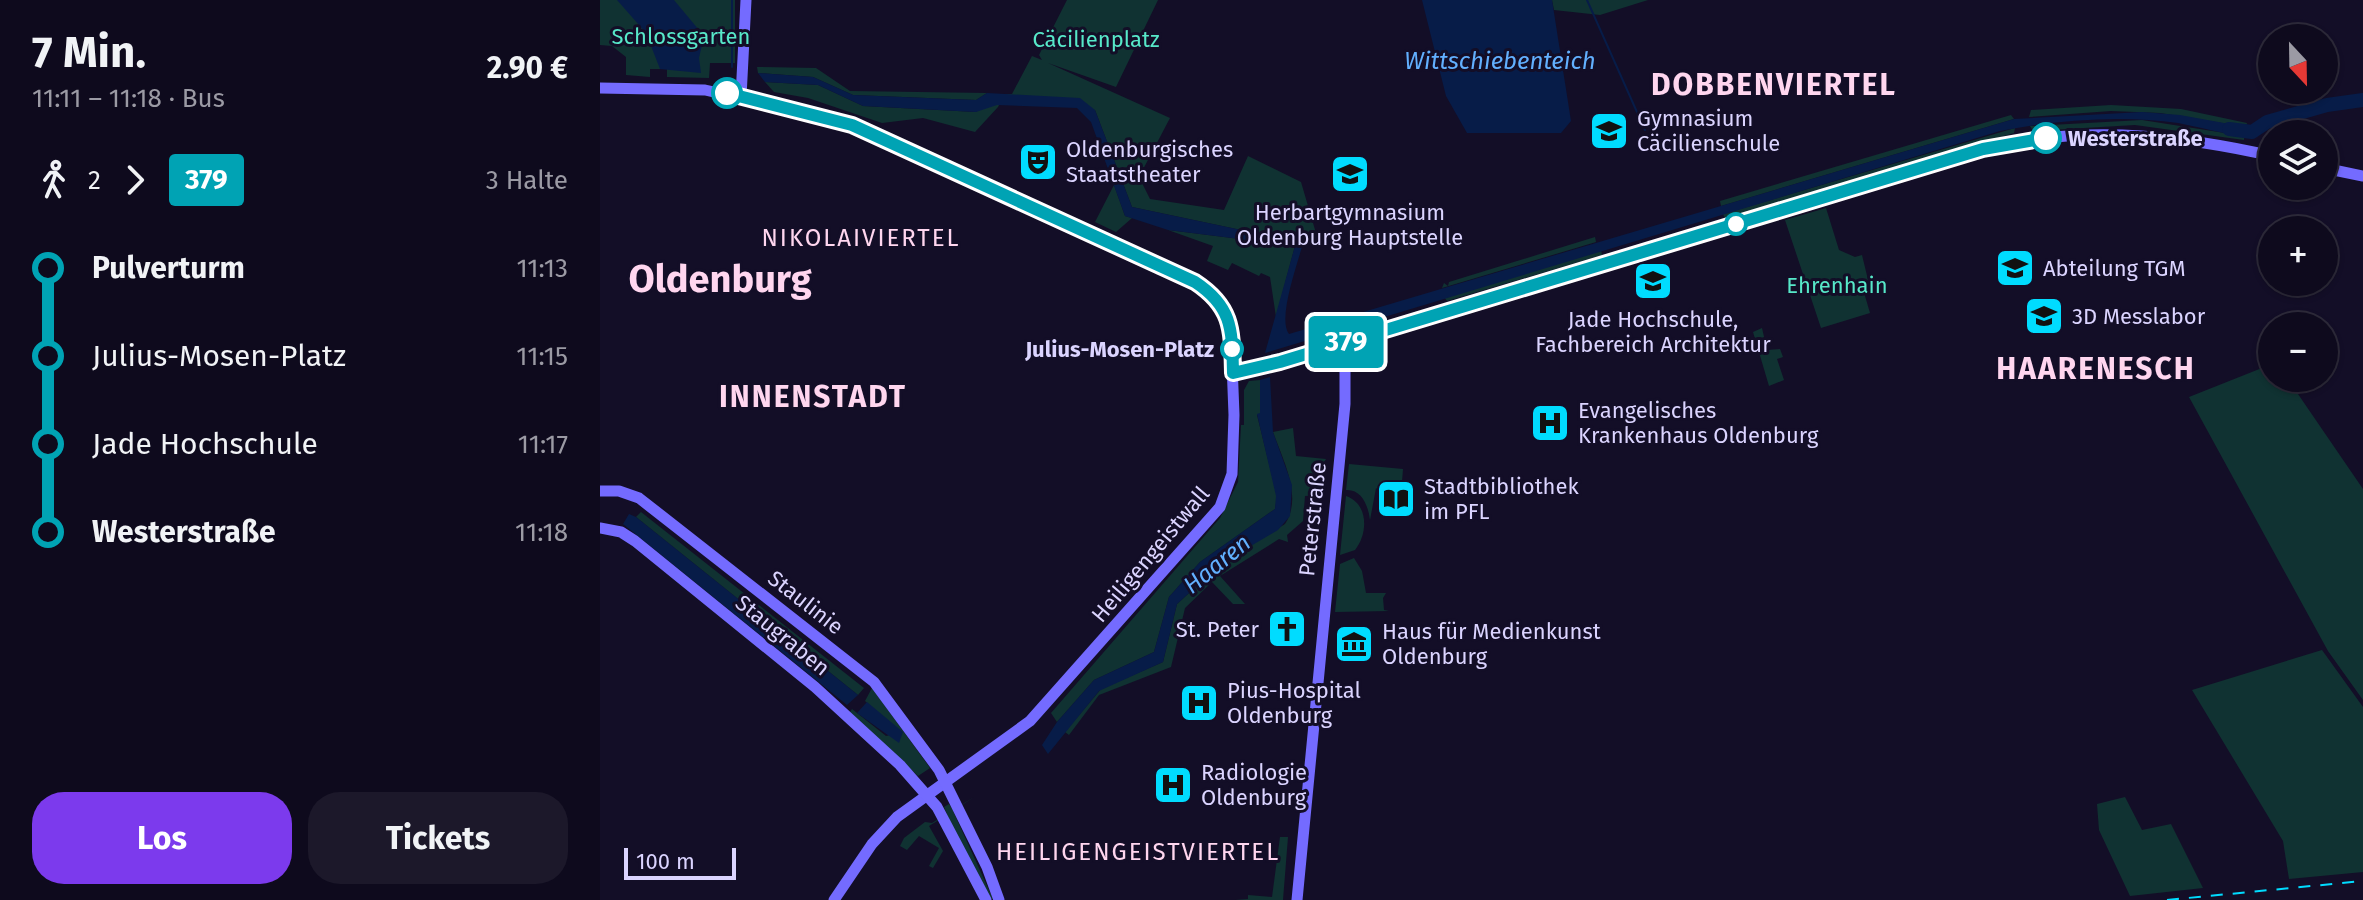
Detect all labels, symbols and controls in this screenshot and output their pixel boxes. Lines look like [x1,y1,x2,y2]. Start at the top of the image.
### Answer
park label: Schlossgarten [612,23,750,50]
north arrow [2258,24,2338,104]
map controls [2258,24,2338,392]
text: 7 Min. [32,26,146,79]
park label: Cäcilienplatz [1032,26,1160,53]
water label: Wittschiebenteich [1404,47,1596,75]
text: 2.90 € [487,50,568,86]
district label: DOBBENVIERTEL [1651,67,1897,103]
unlabelled marker [712,78,742,108]
text: 11:11 – 11:18 · Bus [32,83,225,114]
place label: Gymnasium Cäcilienschule [1637,105,1780,157]
school or university icon: Gymnasium Cäcilienschule [1588,110,1630,152]
button: layers [2258,120,2338,200]
marker: Westerstraße [2031,123,2061,153]
place label: Westerstraße [2068,125,2203,152]
place label: Oldenburgisches Staatstheater [1066,136,1233,188]
theatre icon: Oldenburgisches Staatstheater [1017,141,1059,183]
school or university icon: Herbartgymnasium Oldenburg Hauptstelle [1329,153,1371,195]
icon: walk [32,158,76,202]
icon: forward [113,158,157,202]
text: 379 [185,163,228,196]
text: 2 [88,165,101,196]
text: 3 Halte [486,165,568,196]
place label: Herbartgymnasium Oldenburg Hauptstelle [1237,199,1463,251]
unlabelled marker [1725,213,1747,235]
button: + [2258,216,2338,296]
district label: NIKOLAIVIERTEL [761,224,961,252]
school or university icon: Abteilung TGM [1994,247,2036,289]
text: Pulverturm [92,250,245,286]
text: 11:13 [516,253,568,284]
place label: Abteilung TGM [2043,255,2186,282]
district label: Oldenburg [628,256,812,302]
school or university icon: Jade Hochschule, Fachbereich Architektur [1632,260,1674,302]
park label: Ehrenhain [1786,272,1888,299]
school or university icon: 3D Messlabor [2023,295,2065,337]
place label: 3D Messlabor [2072,303,2206,330]
place label: Jade Hochschule, Fachbereich Architektur [1535,306,1771,358]
button: − [2258,312,2338,392]
line badge: 379 [1300,316,1392,368]
text: 379 [1325,325,1367,358]
place label: Julius-Mosen-Platz [1024,336,1214,363]
text: Julius-Mosen-Platz [92,338,346,374]
marker: Julius-Mosen-Platz [1221,338,1243,360]
text: 11:15 [516,341,568,372]
district label: HAARENESCH [1996,351,2196,387]
district label: INNENSTADT [719,379,907,415]
place label: Evangelisches Krankenhaus Oldenburg [1578,397,1819,449]
hospital icon: Evangelisches Krankenhaus Oldenburg [1529,402,1571,444]
text: Jade Hochschule [92,426,318,462]
text: 11:17 [518,429,568,460]
street label: Peterstraße [1293,461,1332,578]
place label: Stadtbibliothek im PFL [1424,473,1580,525]
library icon: Stadtbibliothek im PFL [1375,478,1417,520]
street label: Heiligengeistwall [1086,481,1215,628]
text: Westerstraße [92,514,276,550]
text: 11:18 [515,517,568,548]
water label: Haaren [1178,528,1256,600]
street label: Staulinie [763,565,849,640]
street label: Staugraben [730,589,835,682]
church icon: St. Peter [1266,608,1308,650]
place label: St. Peter [1176,616,1260,643]
place label: Haus für Medienkunst Oldenburg [1382,618,1601,670]
museum icon: Haus für Medienkunst Oldenburg [1333,623,1375,665]
place label: Pius-Hospital Oldenburg [1227,677,1361,729]
hospital icon: Pius-Hospital Oldenburg [1178,682,1220,724]
place label: Radiologie Oldenburg [1201,759,1307,811]
hospital icon: Radiologie Oldenburg [1152,764,1194,806]
button: Los [32,792,292,884]
button: Tickets [308,792,568,884]
district label: HEILIGENGEISTVIERTEL [996,838,1280,866]
scale bar [624,844,736,880]
text: 100 m [636,848,695,875]

